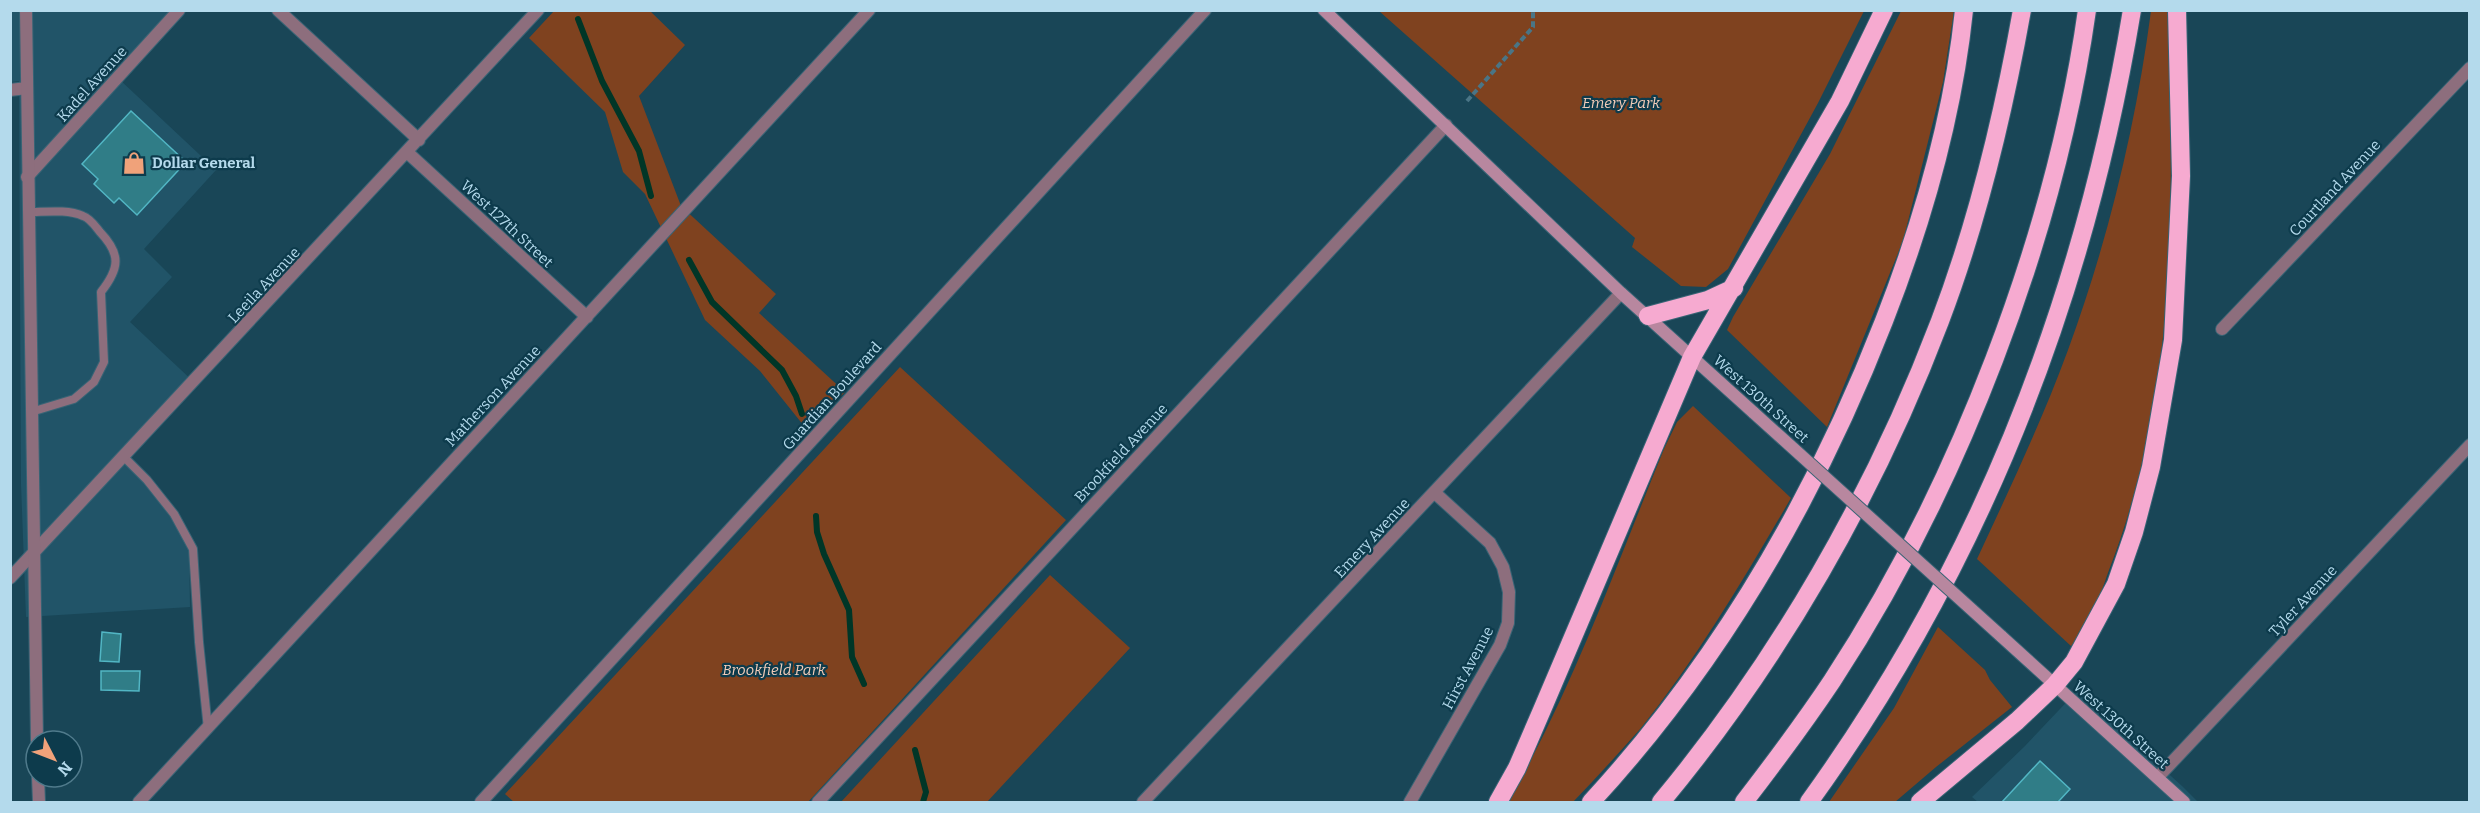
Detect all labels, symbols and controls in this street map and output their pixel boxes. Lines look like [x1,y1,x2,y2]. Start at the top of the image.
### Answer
street label: Kadel Avenue [53,43,131,125]
park label: Emery Park [1582,94,1661,112]
street label: Courtland Avenue [2286,136,2384,240]
shop icon: Dollar General [121,150,147,176]
place label: Dollar General [152,154,256,172]
street label: West 127th Street [457,177,557,272]
street label: Leeila Avenue [224,243,304,327]
street label: Guardian Boulevard [779,338,885,454]
street label: Matherson Avenue [442,342,544,450]
street label: West 130th Street [1710,351,1813,447]
street label: Brookfield Avenue [1071,400,1171,506]
street label: Emery Avenue [1331,494,1413,582]
street label: Tyler Avenue [2265,561,2341,641]
street label: Hirst Avenue [1439,624,1497,712]
park label: Brookfield Park [722,661,827,679]
street label: West 130th Street [2070,677,2173,773]
north arrow [24,729,84,789]
text: N [54,758,76,780]

